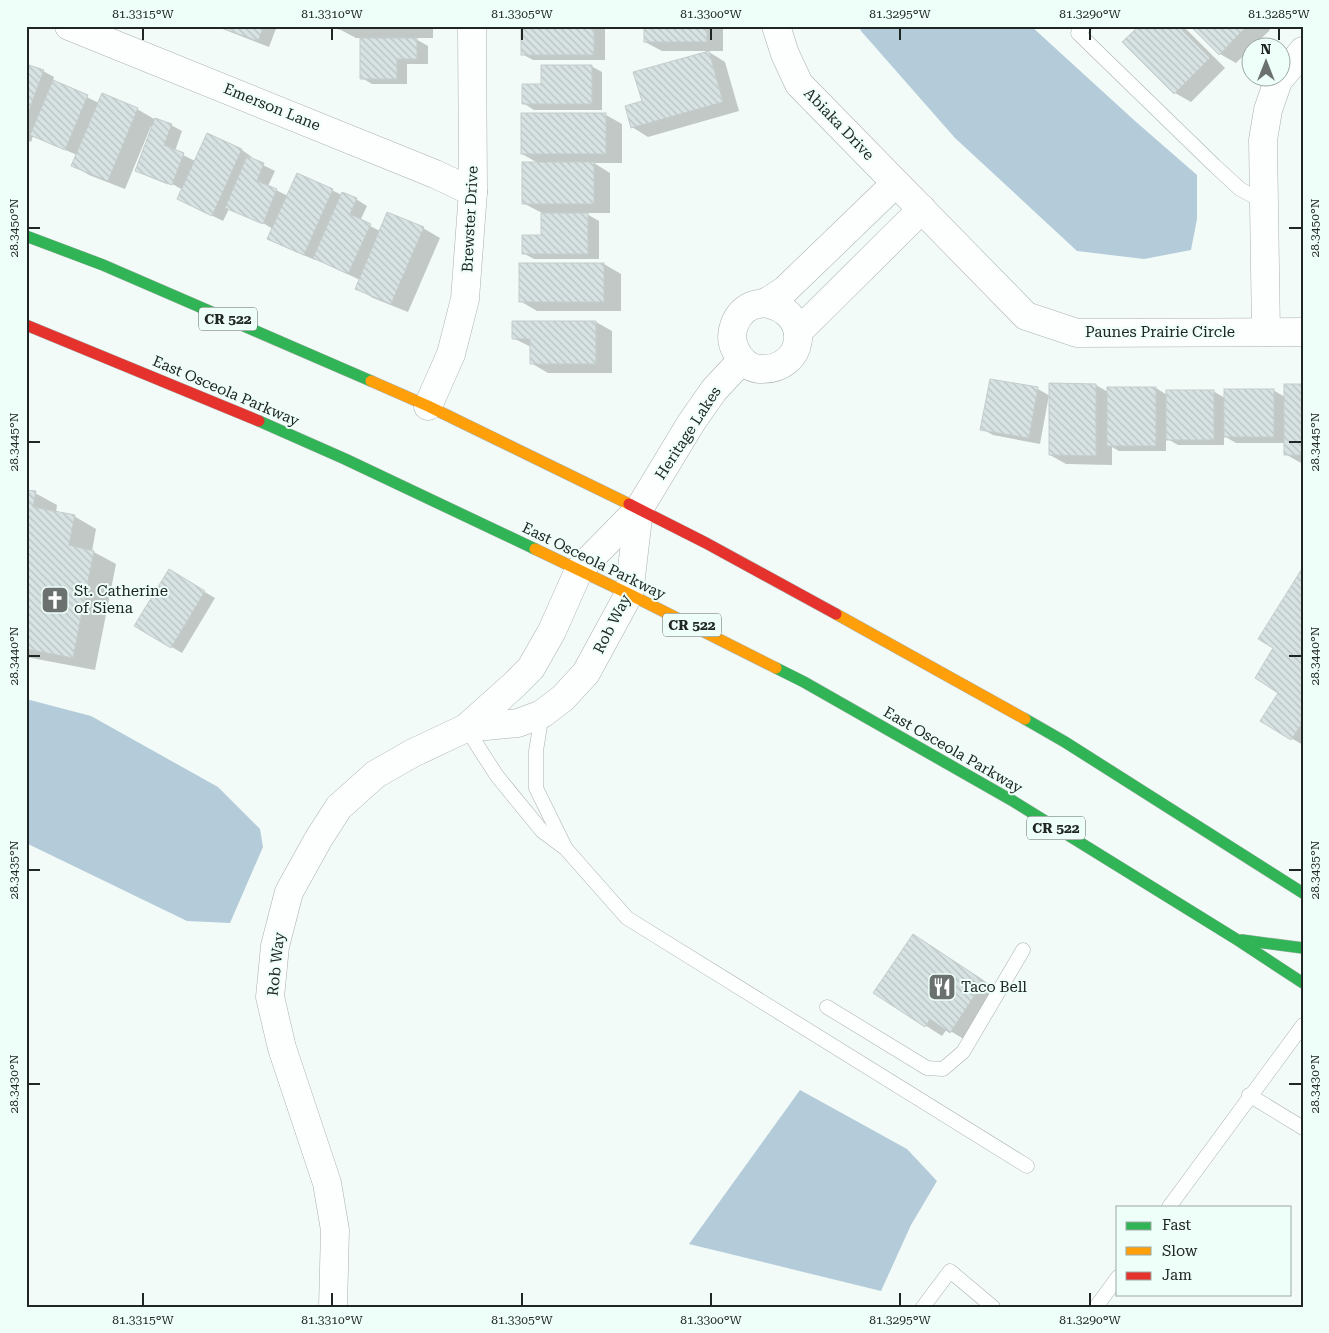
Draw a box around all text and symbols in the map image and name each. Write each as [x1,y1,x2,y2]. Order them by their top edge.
text: 81.3315°W [112,7,175,21]
text: 81.3310°W [301,7,364,21]
text: 81.3305°W [491,7,554,21]
text: 81.3300°W [680,7,743,21]
text: 81.3295°W [869,7,932,21]
text: 81.3290°W [1059,7,1122,21]
text: 81.3285°W [1248,7,1311,21]
north arrow [1242,38,1292,88]
text: N [1261,41,1272,57]
street label: Emerson Lane [221,79,323,135]
street label: Abiaka Drive [800,84,878,164]
street label: Brewster Drive [458,165,482,273]
text: 28.3450°N [7,198,21,257]
text: 28.3450°N [1308,198,1322,257]
road number: CR 522 [199,308,257,330]
street label: Paunes Prairie Circle [1085,323,1235,341]
street label: East Osceola Parkway [150,352,302,430]
street label: Heritage Lakes [651,383,725,483]
text: 28.3445°N [7,412,21,471]
text: 28.3445°N [1308,412,1322,471]
street label: East Osceola Parkway [519,518,669,604]
place label: St. Catherine of Siena [74,582,168,617]
church icon: St. Catherine of Siena [40,585,70,615]
street label: Rob Way [589,591,635,657]
road number: CR 522 [663,614,721,636]
text: 28.3440°N [7,626,21,685]
text: 28.3440°N [1308,626,1322,685]
street label: East Osceola Parkway [880,703,1026,797]
road number: CR 522 [1027,816,1085,840]
text: 28.3435°N [7,840,21,899]
text: 28.3435°N [1308,840,1322,899]
street label: Rob Way [264,931,288,997]
restaurant icon: Taco Bell [927,972,957,1002]
place label: Taco Bell [961,978,1027,996]
text: 28.3430°N [7,1054,21,1113]
text: 28.3430°N [1308,1054,1322,1113]
legend [1116,1206,1292,1296]
text: Fast [1162,1216,1192,1234]
text: Slow [1162,1242,1198,1260]
text: Jam [1162,1266,1192,1284]
text: 81.3315°W [112,1313,175,1327]
text: 81.3310°W [301,1313,364,1327]
text: 81.3305°W [491,1313,554,1327]
text: 81.3300°W [680,1313,743,1327]
text: 81.3295°W [869,1313,932,1327]
text: 81.3290°W [1059,1313,1122,1327]

